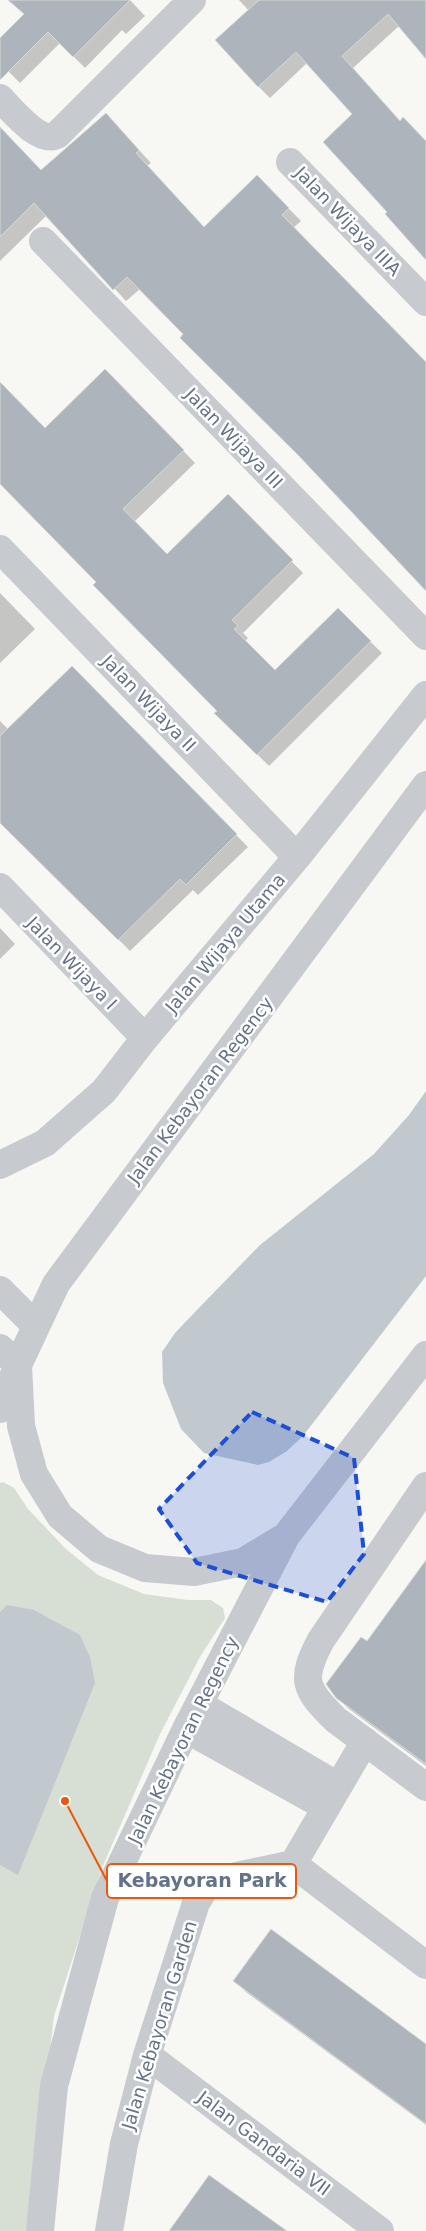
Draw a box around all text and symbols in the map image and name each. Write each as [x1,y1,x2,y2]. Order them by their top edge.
street label: Jalan Wijaya IIIA [290,161,406,280]
street label: Jalan Wijaya III [180,383,287,493]
street label: Jalan Wijaya II [97,650,200,756]
street label: Jalan Wijaya Utama [160,869,289,1018]
street label: Jalan Wijaya I [22,912,121,1014]
street label: Jalan Kebayoran Regency [122,992,277,1188]
street label: Jalan Kebayoran Regency [123,1632,243,1848]
callout: Kebayoran Park [107,1864,296,1898]
text: Kebayoran Park [117,1869,287,1891]
street label: Jalan Kebayoran Garden [117,1918,201,2133]
street label: Jalan Gandaria VII [193,2086,334,2200]

